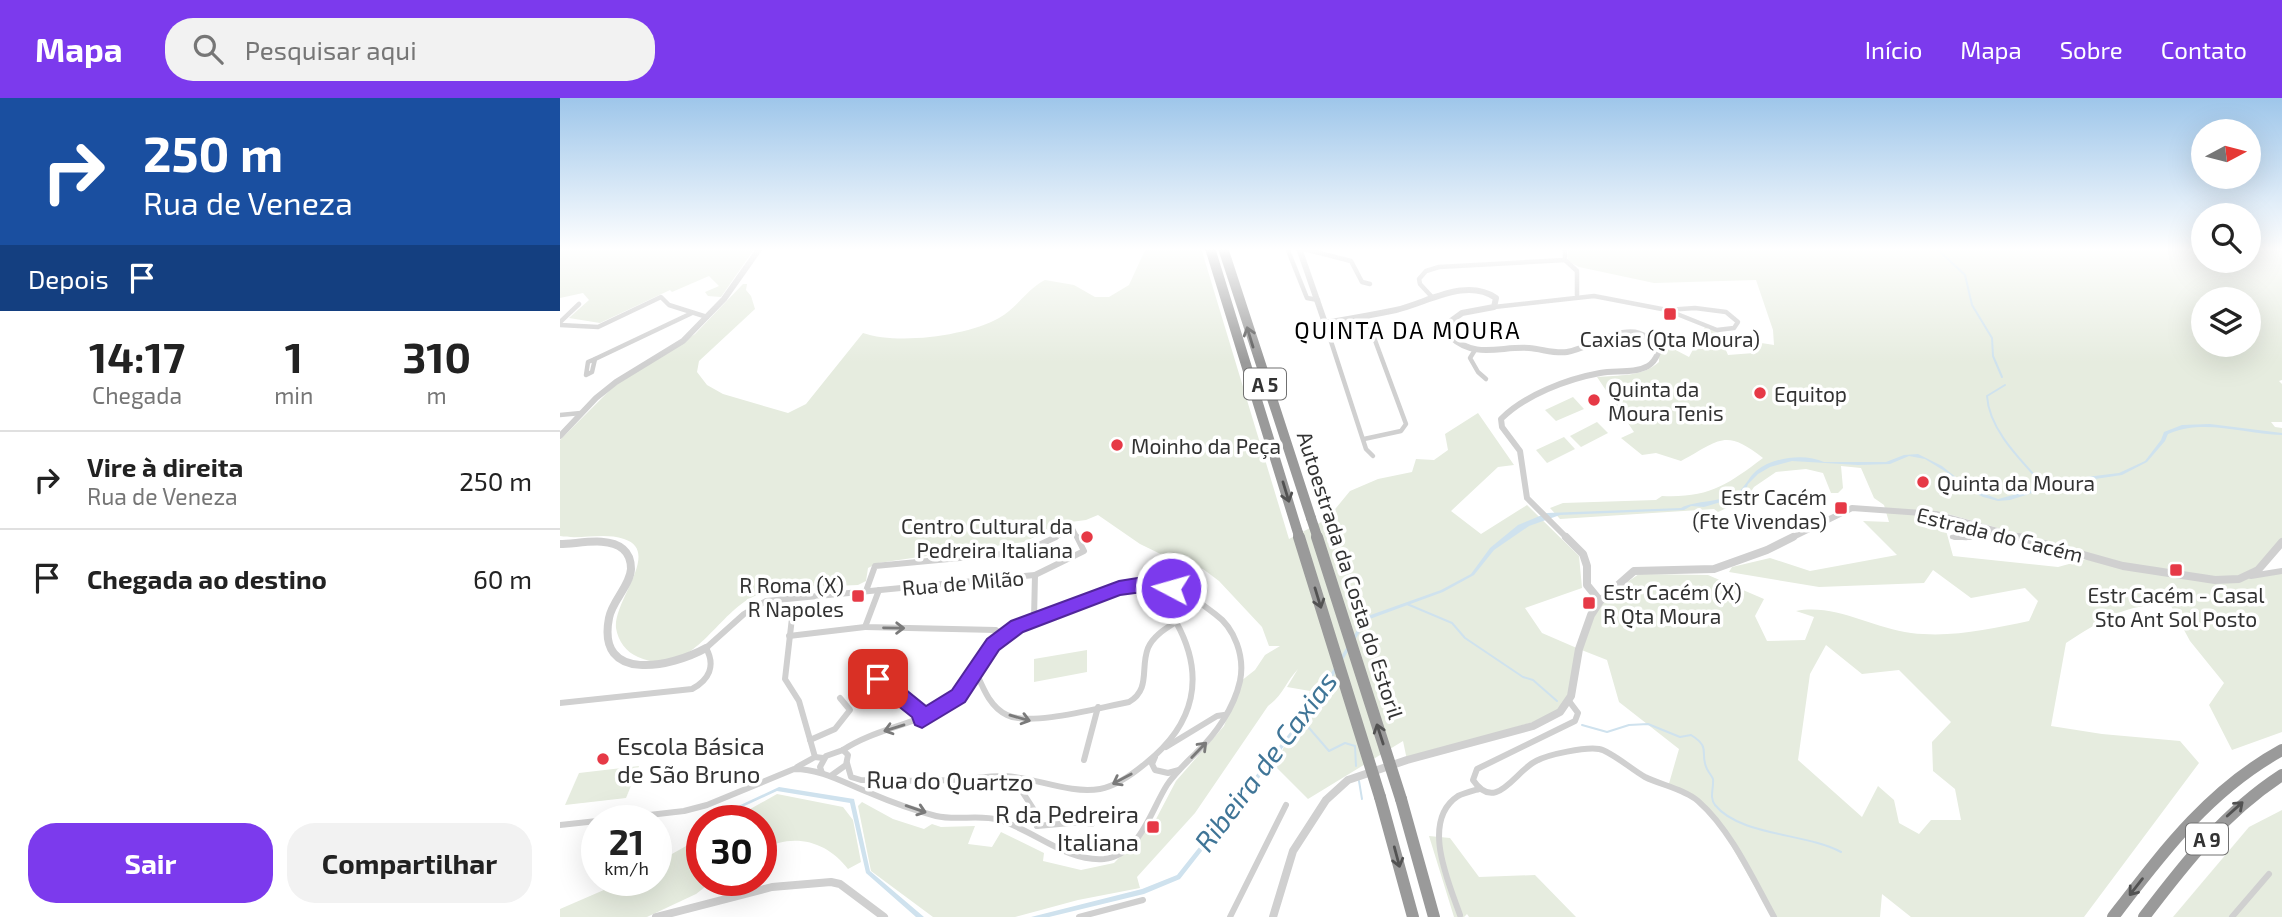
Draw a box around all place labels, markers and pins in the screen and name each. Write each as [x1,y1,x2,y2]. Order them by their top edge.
marker: Caxias (Qta Moura) [1662,306,1678,322]
place label: Caxias (Qta Moura) [1580,326,1760,352]
place label: Quinta da Moura Tenis [1608,376,1724,425]
place label: Equitop [1774,381,1847,406]
marker: Equitop [1752,385,1768,401]
marker: Quinta da Moura Tenis [1586,392,1602,408]
place label: Moinho da Peça [1131,433,1281,460]
marker: Moinho da Peça [1109,437,1125,453]
place label: Quinta da Moura [1937,470,2095,496]
marker: Quinta da Moura [1915,474,1931,490]
place label: Estr Cacém (Fte Vivendas) [1692,484,1827,533]
marker: Estr Cacém (Fte Vivendas) [1833,500,1849,516]
place label: Centro Cultural da Pedreira Italiana [901,513,1073,562]
marker: Centro Cultural da Pedreira Italiana [1079,529,1095,545]
marker: Estr Cacém - Casal Sto Ant Sol Posto [2168,562,2184,578]
place label: R Roma (X) R Napoles [739,572,844,621]
place label: Estr Cacém (X) R Qta Moura [1603,579,1742,629]
place label: Estr Cacém - Casal Sto Ant Sol Posto [2087,582,2265,631]
marker: R Roma (X) R Napoles [850,588,866,604]
marker: Estr Cacém (X) R Qta Moura [1581,595,1597,611]
pin [848,649,908,709]
place label: Escola Básica de São Bruno [617,731,765,788]
marker: Escola Básica de São Bruno [595,751,611,767]
place label: R da Pedreira Italiana [995,799,1139,856]
marker: R da Pedreira Italiana [1145,819,1161,835]

